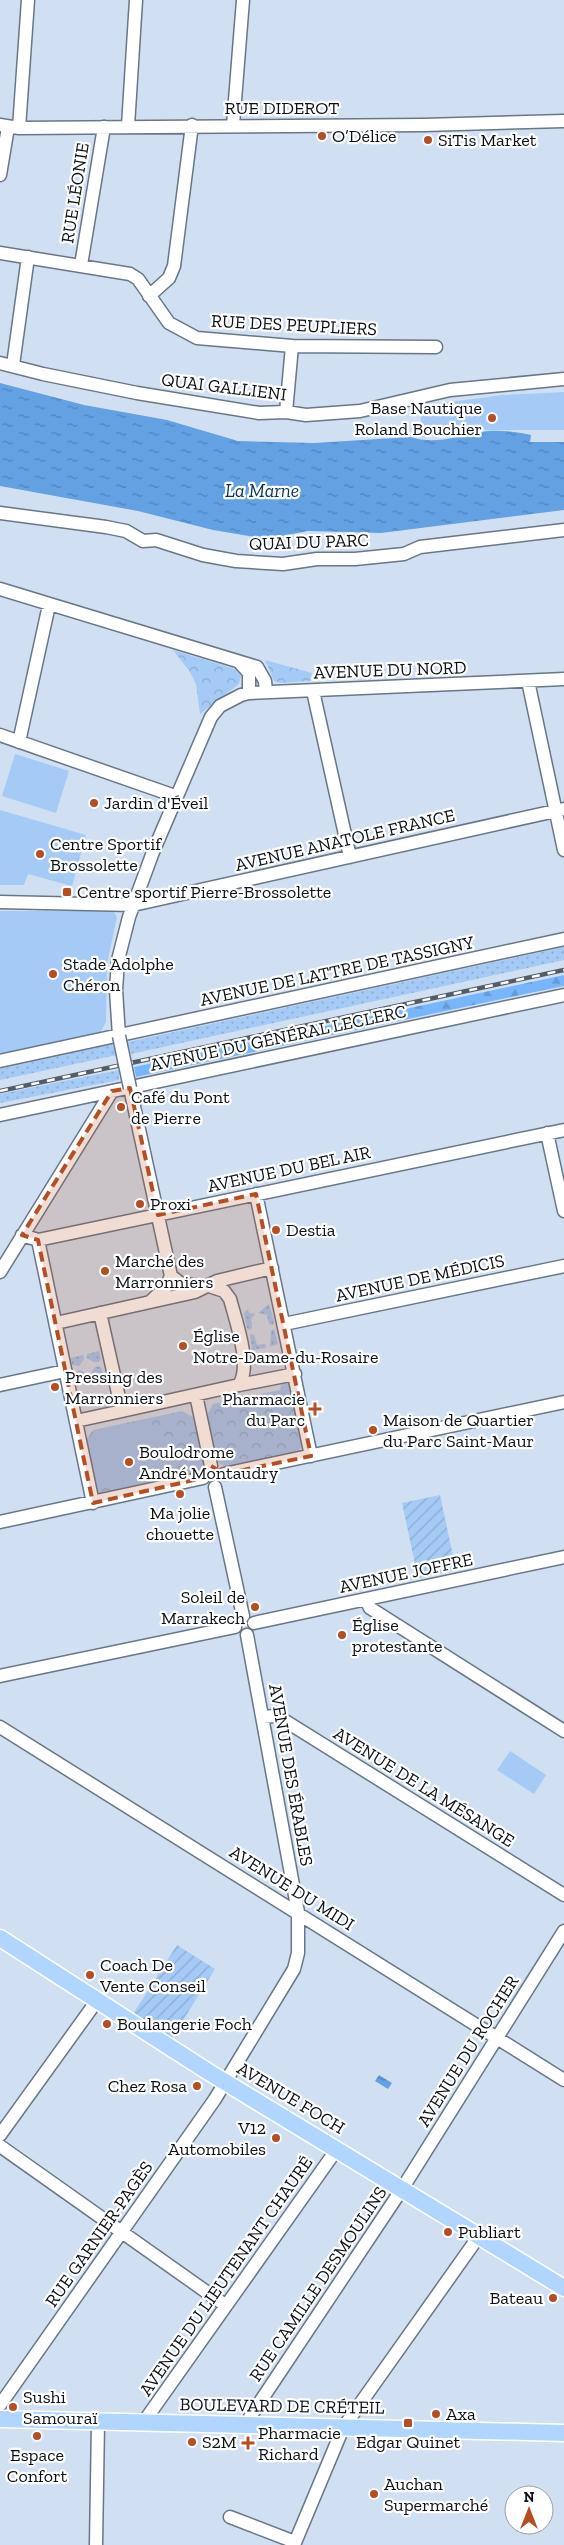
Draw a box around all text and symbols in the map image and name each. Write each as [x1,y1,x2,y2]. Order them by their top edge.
street label: RUE DIDEROT [225,97,339,119]
place label: O’Délice [332,125,397,147]
place label: SiTis Market [438,129,537,151]
marker: O’Délice [316,130,328,142]
marker: SiTis Market [422,134,434,146]
street label: RUE LÉONIE [56,141,94,245]
street label: RUE DES PEUPLIERS [211,310,377,340]
street label: QUAI GALLIENI [160,368,288,406]
place label: Base Nautique Roland Bouchier [354,397,482,440]
marker: Base Nautique Roland Bouchier [486,412,498,424]
water label: La Marne [225,479,299,502]
street label: QUAI DU PARC [249,529,369,555]
street label: AVENUE DU NORD [313,656,467,684]
place label: Jardin d'Éveil [104,792,208,814]
marker: Jardin d'Éveil [88,797,100,809]
street label: AVENUE ANATOLE FRANCE [233,804,457,876]
place label: Centre Sportif Brossolette [50,833,162,876]
marker: Centre Sportif Brossolette [34,848,46,860]
place label: Centre sportif Pierre-Brossolette [77,881,331,903]
marker: Centre sportif Pierre-Brossolette [61,886,73,898]
street label: AVENUE DE LATTRE DE TASSIGNY [198,931,476,1011]
place label: Stade Adolphe Chéron [63,953,174,996]
marker: Stade Adolphe Chéron [47,968,59,980]
street label: AVENUE DU GÉNÉRAL LECLERC [148,1000,408,1076]
place label: Café du Pont de Pierre [131,1086,230,1129]
marker: Café du Pont de Pierre [115,1101,127,1113]
street label: AVENUE DU BEL AIR [205,1141,373,1197]
place label: Proxi [150,1193,191,1215]
marker: Proxi [134,1198,146,1210]
place label: Destia [286,1219,336,1241]
marker: Destia [270,1224,282,1236]
street label: AVENUE DE MÉDICIS [333,1249,507,1307]
place label: Marché des Marronniers [115,1250,213,1293]
marker: Marché des Marronniers [99,1265,111,1277]
place label: Église Notre-Dame-du-Rosaire [193,1325,378,1368]
marker: Église Notre-Dame-du-Rosaire [177,1340,189,1352]
place label: Pressing des Marronniers [65,1366,163,1409]
marker: Pressing des Marronniers [49,1381,61,1393]
place label: Pharmacie du Parc [222,1388,305,1431]
marker: Pharmacie du Parc [309,1403,321,1415]
place label: Maison de Quartier du Parc Saint-Maur [383,1409,534,1452]
marker: Maison de Quartier du Parc Saint-Maur [367,1424,379,1436]
place label: Boulodrome André Montaudry [139,1441,279,1484]
marker: Boulodrome André Montaudry [123,1456,135,1468]
marker: Ma jolie chouette [174,1488,186,1500]
place label: Ma jolie chouette [146,1502,214,1545]
street label: AVENUE JOFFRE [337,1548,475,1598]
place label: Soleil de Marrakech [161,1586,245,1629]
marker: Soleil de Marrakech [249,1601,261,1613]
place label: Église protestante [352,1614,443,1657]
marker: Église protestante [336,1629,348,1641]
street label: AVENUE DES ÉRABLES [264,1682,318,1868]
street label: AVENUE DE LA MÉSANGE [329,1722,519,1852]
street label: AVENUE DU MIDI [226,1841,359,1935]
place label: Coach De Vente Conseil [99,1954,206,1997]
marker: Coach De Vente Conseil [84,1969,96,1981]
street label: AVENUE DU ROCHER [413,1971,523,2131]
place label: Boulangerie Foch [117,2013,252,2035]
marker: Boulangerie Foch [101,2018,113,2030]
street label: AVENUE FOCH [233,2057,349,2139]
place label: Chez Rosa [108,2075,187,2097]
marker: Chez Rosa [191,2080,203,2092]
place label: V12 Automobiles [168,2117,266,2160]
marker: V12 Automobiles [270,2132,282,2144]
street label: AVENUE DU LIEUTENANT CHAURÉ [135,2152,317,2400]
street label: RUE GARNIER-PAGÈS [40,2157,158,2311]
street label: RUE CAMILLE DESMOULINS [244,2182,392,2386]
place label: Publiart [458,2221,521,2243]
marker: Publiart [442,2226,454,2238]
place label: Bateau [490,2287,543,2309]
marker: Bateau [547,2292,559,2304]
place label: Sushi Samouraï [23,2386,97,2429]
street label: BOULEVARD DE CRÉTEIL [179,2393,385,2419]
marker: Sushi Samouraï [7,2401,19,2413]
place label: Axa [446,2403,476,2425]
marker: Axa [430,2408,442,2420]
marker: Edgar Quinet [402,2417,414,2429]
place label: Pharmacie Richard [258,2422,341,2465]
marker: Espace Confort [31,2430,43,2442]
place label: S2M [202,2431,237,2453]
place label: Edgar Quinet [356,2431,460,2453]
marker: S2M [186,2436,198,2448]
marker: Pharmacie Richard [242,2437,254,2449]
place label: Espace Confort [7,2444,67,2487]
place label: Auchan Supermarché [384,2473,488,2516]
north arrow [504,2485,554,2535]
marker: Auchan Supermarché [368,2488,380,2500]
text: N [524,2489,535,2506]

